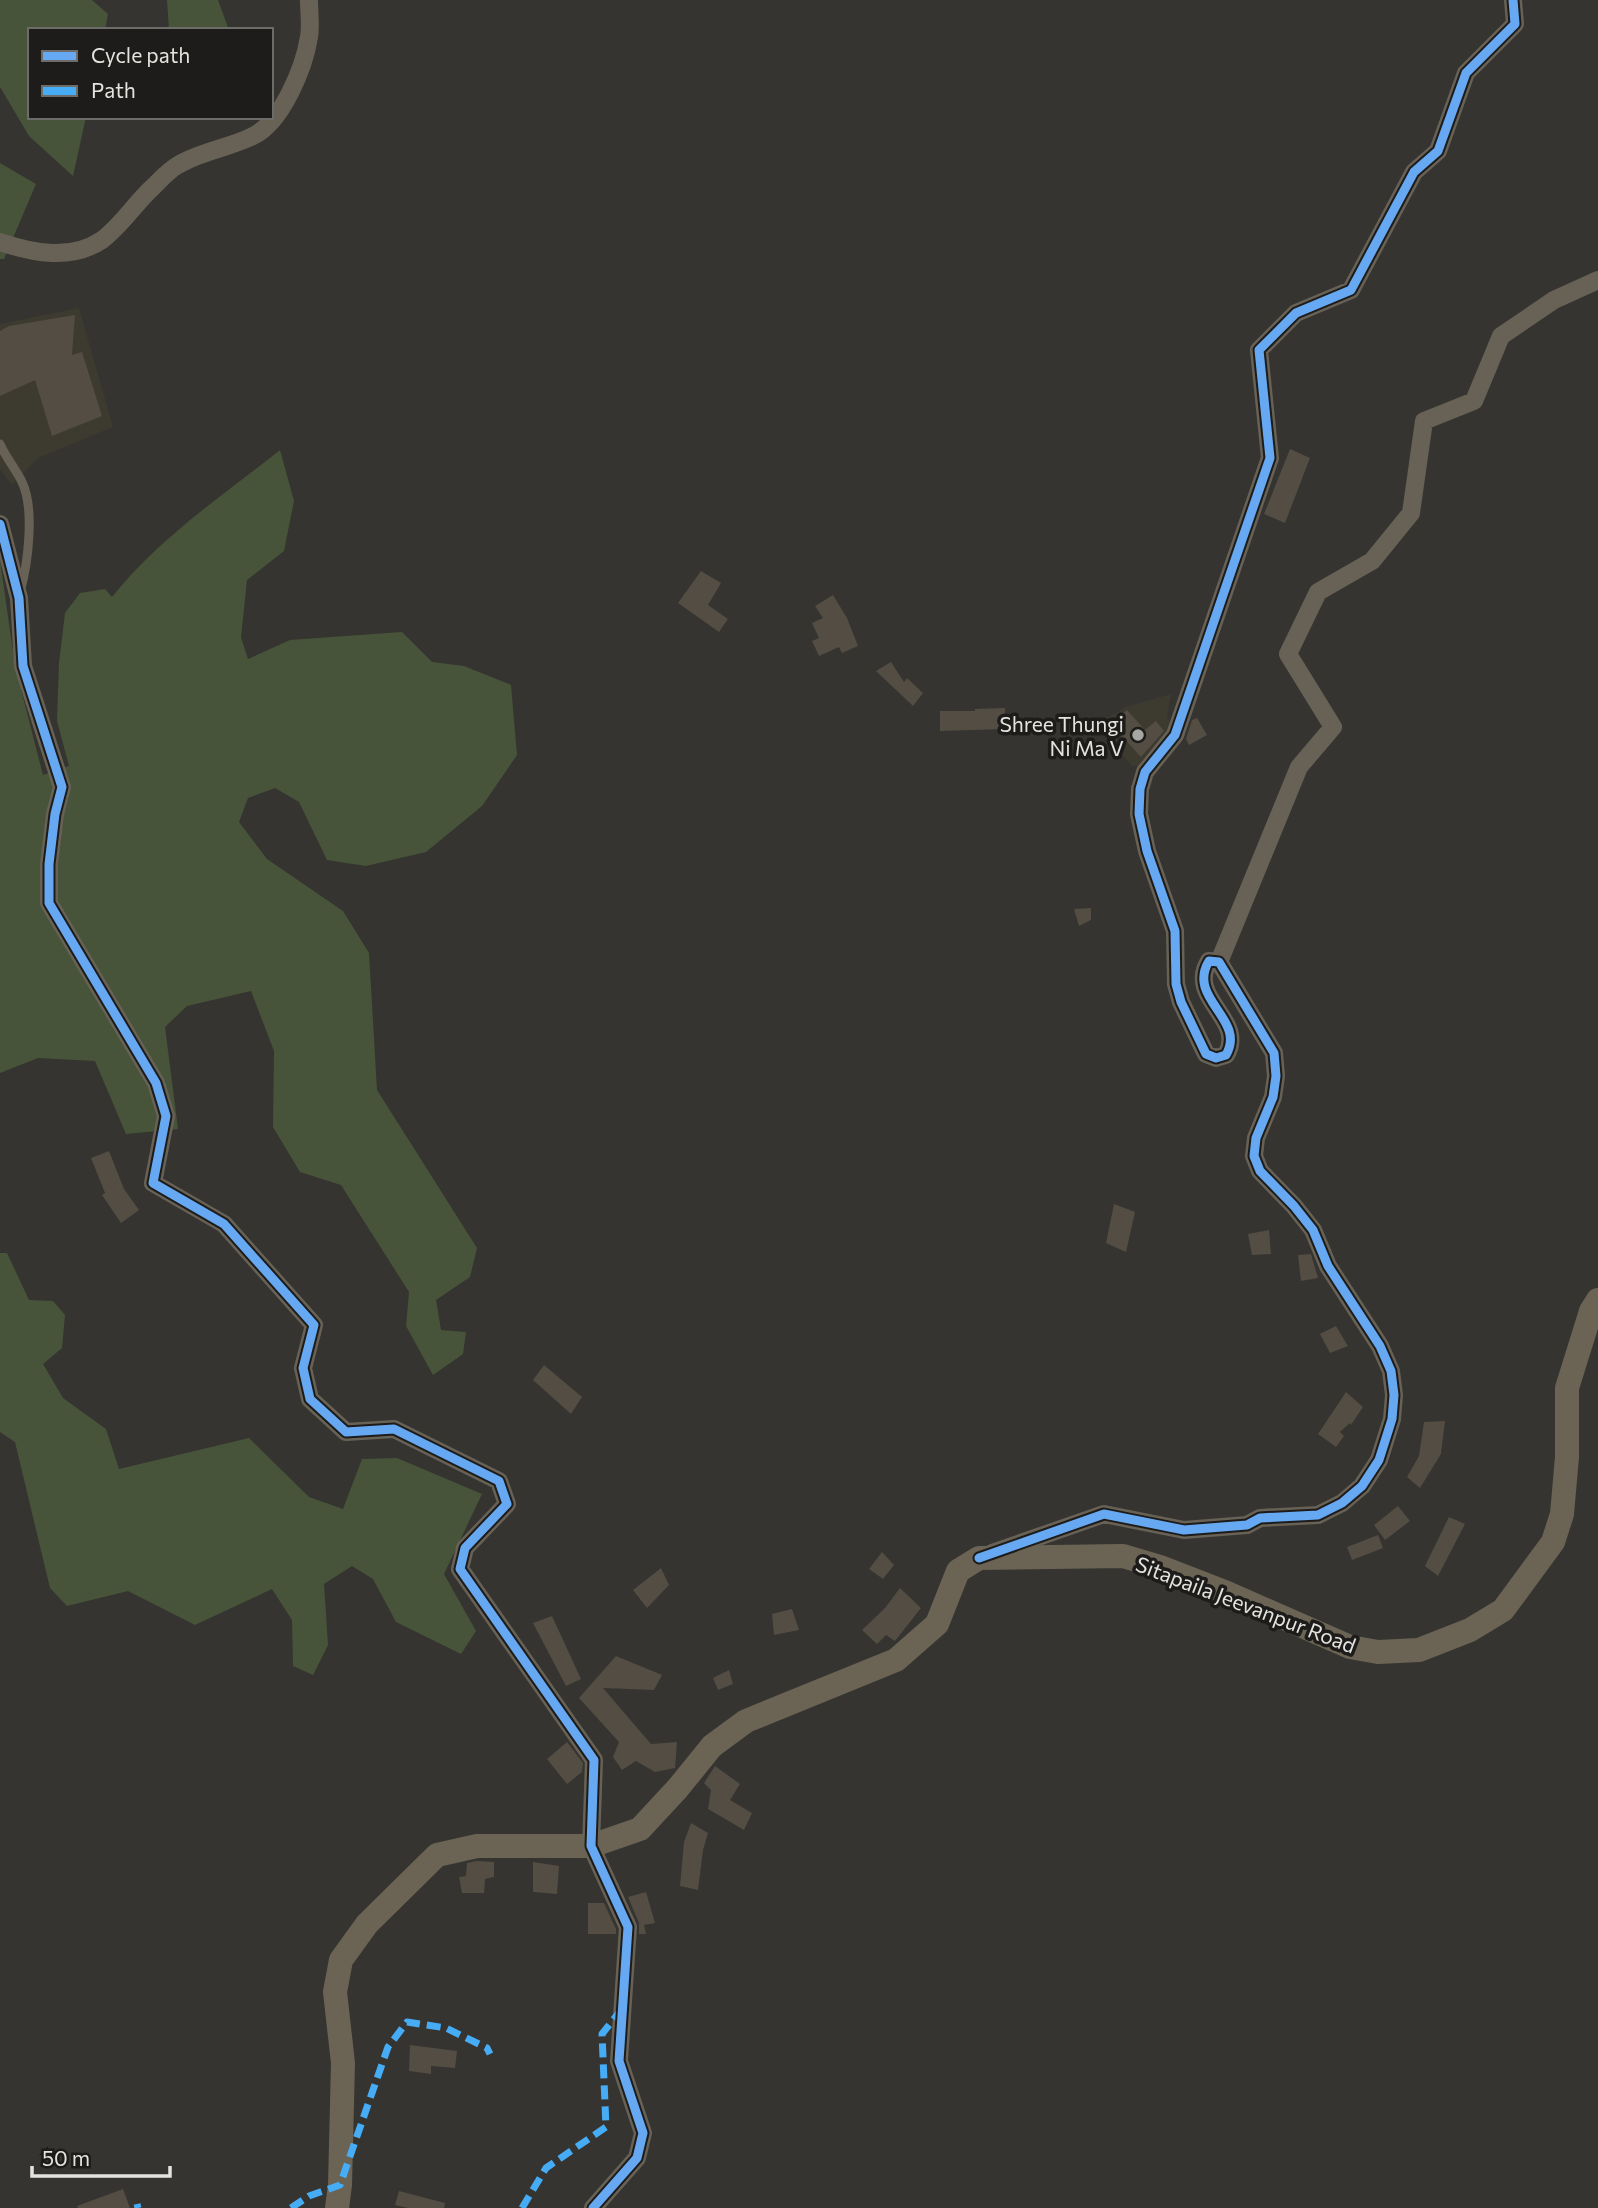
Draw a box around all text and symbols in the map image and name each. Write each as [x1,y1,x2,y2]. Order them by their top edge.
legend [28,28,273,119]
text: Cycle path [91,42,190,67]
text: Path [91,77,136,102]
place label: Shree Thungi Ni Ma V [999,711,1124,760]
marker: Shree Thungi Ni Ma V [1130,727,1146,743]
street label: Sitapaila Jeevanpur Road [1132,1550,1360,1658]
scale bar [32,2134,170,2178]
text: 50 m [42,2145,90,2170]

